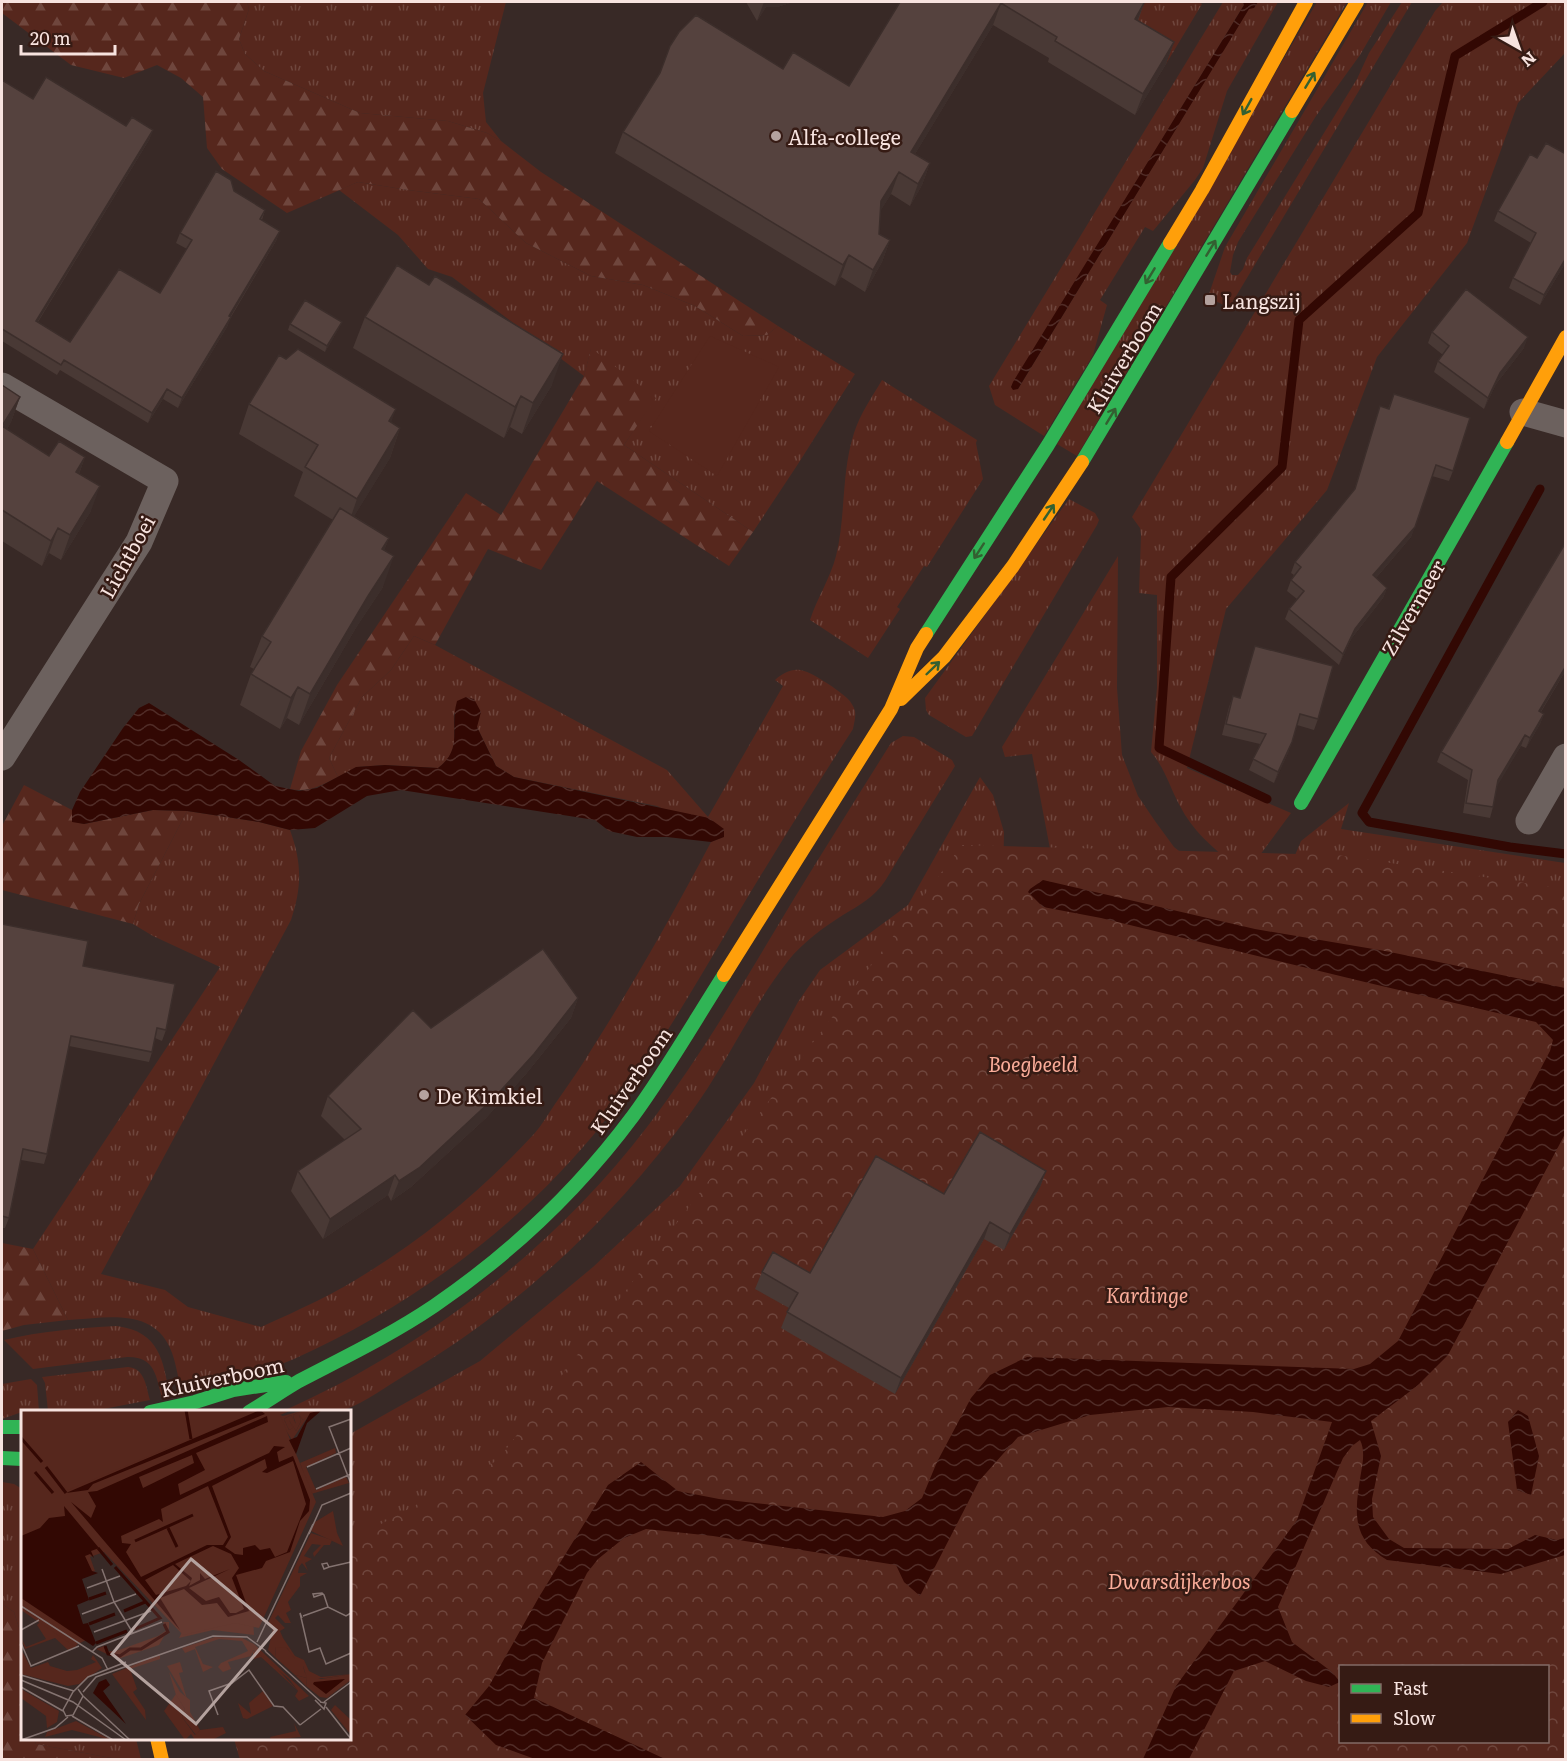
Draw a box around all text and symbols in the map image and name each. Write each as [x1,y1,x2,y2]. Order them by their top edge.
scale bar [21,18,116,56]
north arrow [1489,18,1549,78]
text: 20 m [30,24,71,51]
text: N [1516,47,1542,74]
one-way arrow [1304,72,1316,89]
one-way arrow [1241,98,1252,116]
place label: Alfa-college [788,121,901,151]
marker: Alfa-college [769,129,783,143]
one-way arrow [1205,240,1217,257]
one-way arrow [1143,267,1155,284]
place label: Langszij [1222,285,1301,315]
marker: Langszij [1203,293,1217,307]
street label: Kluiverboom [1078,295,1168,419]
one-way arrow [1105,408,1117,425]
one-way arrow [1043,504,1055,521]
street label: Lichtboei [91,509,161,603]
one-way arrow [973,542,986,559]
street label: Zilvermeer [1372,553,1452,660]
one-way arrow [925,661,940,675]
street label: Kluiverboom [582,1020,678,1140]
park label: Boegbeeld [988,1048,1079,1078]
place label: De Kimkiel [436,1080,543,1110]
marker: De Kimkiel [417,1088,431,1102]
park label: Kardinge [1106,1279,1188,1309]
street label: Kluiverboom [157,1348,287,1404]
inset map [21,1410,351,1740]
park label: Dwarsdijkerbos [1107,1565,1251,1595]
legend [1339,1665,1549,1743]
text: Fast [1393,1674,1429,1701]
text: Slow [1393,1704,1436,1731]

